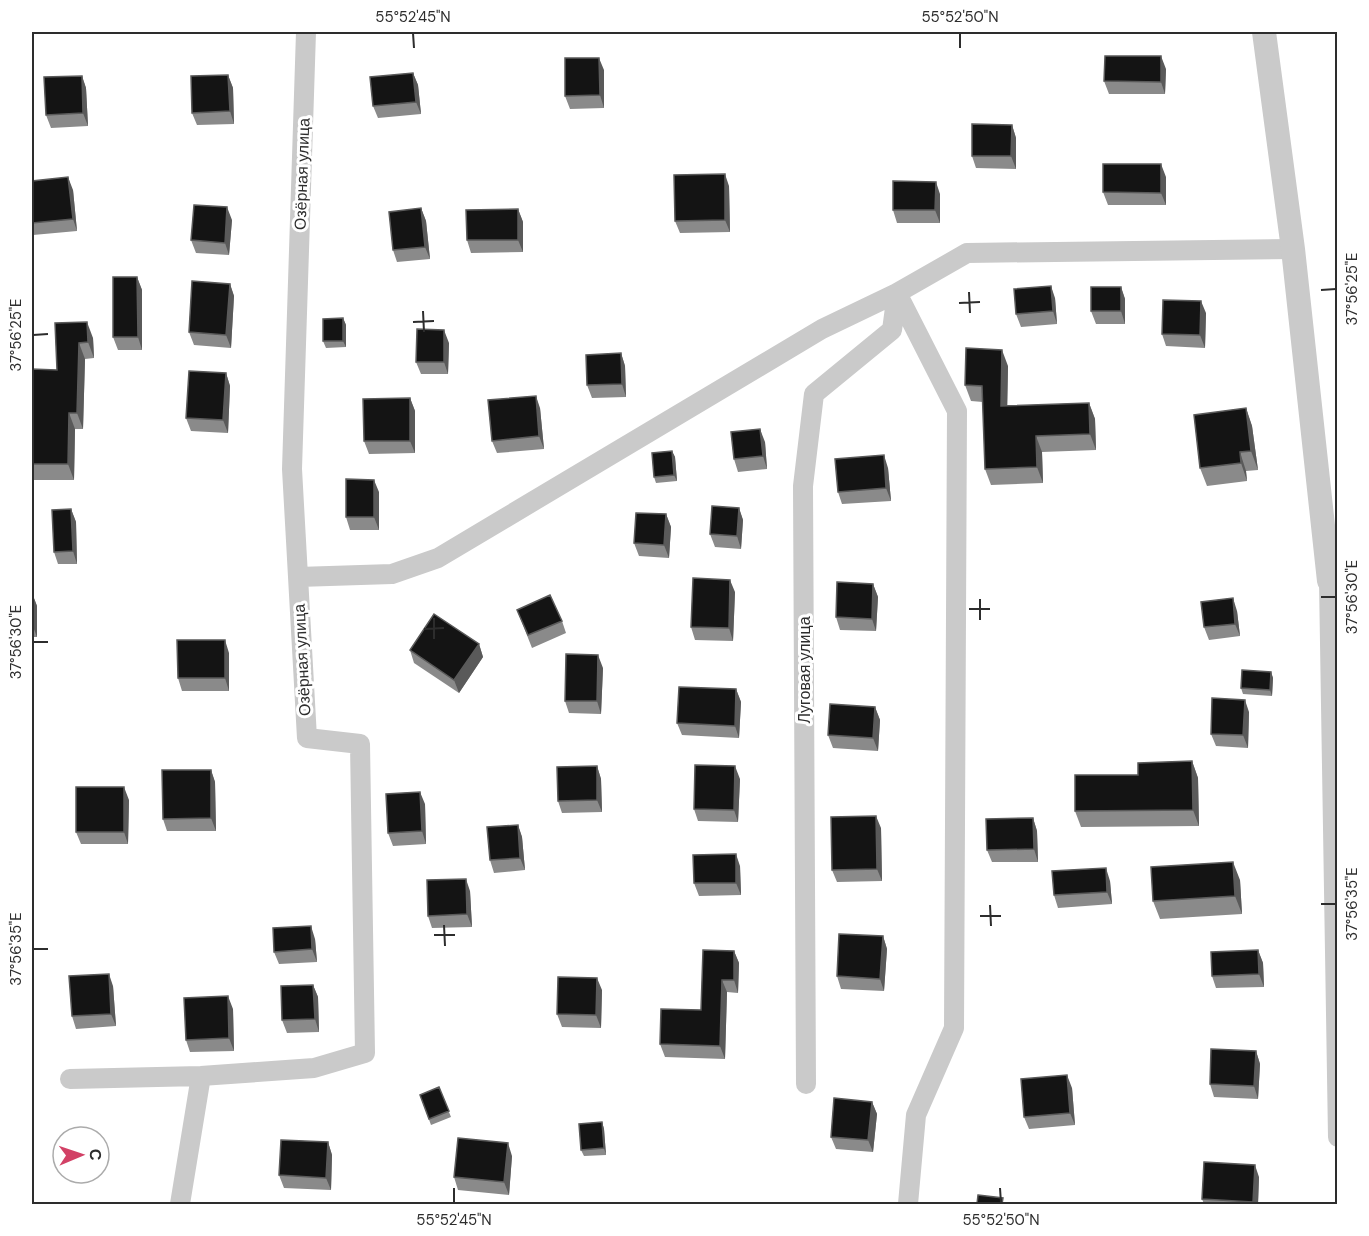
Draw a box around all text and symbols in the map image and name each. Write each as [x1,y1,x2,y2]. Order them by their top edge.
text: 55°52'45"N [375,7,451,27]
text: 55°52'50"N [921,7,999,27]
street label: Озёрная улица [290,117,314,230]
text: 37°56'25"E [1342,252,1362,326]
text: 37°56'25"E [6,298,26,372]
text: 37°56'30"E [1342,560,1362,634]
street label: Озёрная улица [289,603,315,717]
text: 37°56'30"E [6,605,26,679]
street label: Луговая улица [794,616,815,724]
text: 37°56'35"E [1342,867,1362,941]
text: 37°56'35"E [6,912,26,986]
north arrow [51,1125,111,1185]
text: С [85,1148,106,1161]
text: 55°52'45"N [416,1210,492,1230]
text: 55°52'50"N [962,1210,1040,1230]

